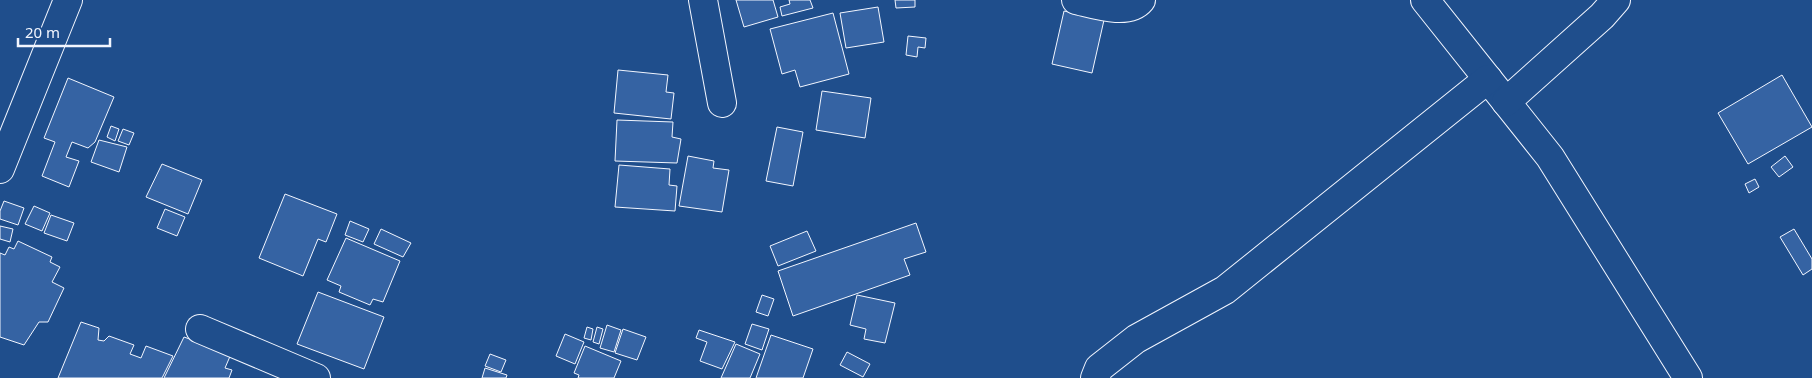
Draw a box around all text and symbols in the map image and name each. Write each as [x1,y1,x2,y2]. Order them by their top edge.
scale bar [18,15,110,47]
text: 20 m [25,22,60,42]

